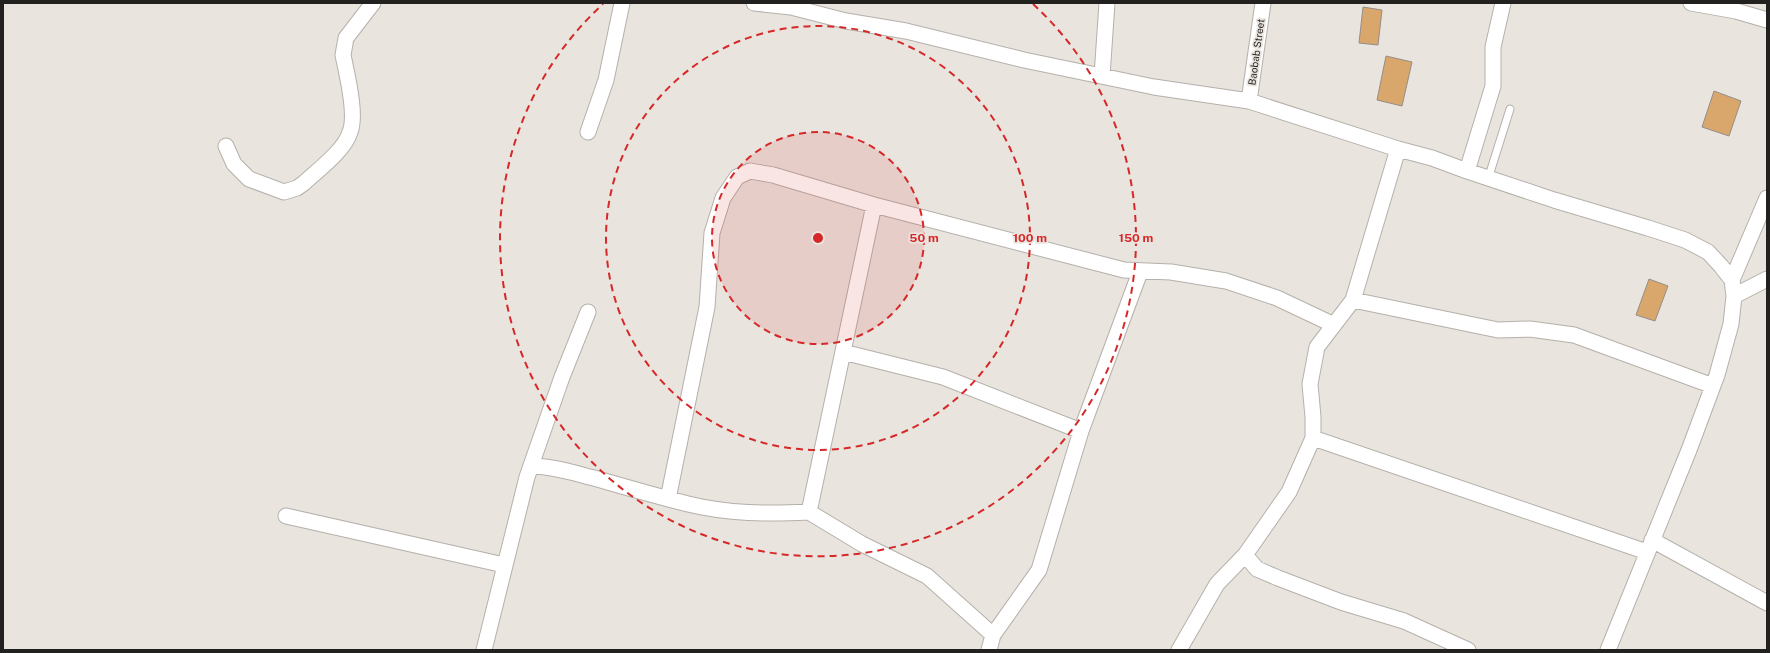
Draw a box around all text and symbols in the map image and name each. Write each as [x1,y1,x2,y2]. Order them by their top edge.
street label: Baobab Street [1245,18,1267,86]
centre of rings [811,231,825,245]
text: 50 m [909,231,939,245]
text: 100 m [1013,231,1047,245]
text: 150 m [1119,231,1153,245]

